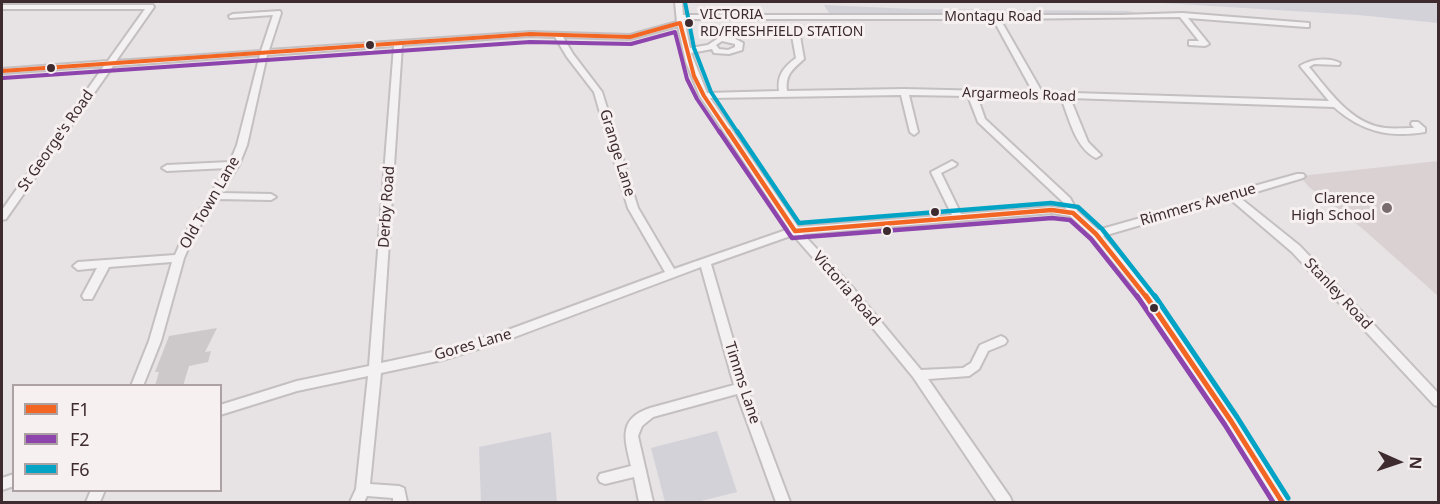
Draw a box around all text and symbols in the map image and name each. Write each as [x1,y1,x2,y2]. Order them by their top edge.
place label: VICTORIA RD/FRESHFIELD STATION [700,7,864,40]
street label: Montagu Road [944,9,1042,25]
marker: VICTORIA RD/FRESHFIELD STATION [683,17,695,29]
unlabelled marker [364,39,376,51]
unlabelled marker [45,62,57,74]
street label: Argarmeols Road [962,85,1076,105]
street label: St George's Road [14,87,98,195]
street label: Grange Lane [595,107,639,199]
street label: Old Town Lane [176,154,244,252]
street label: Derby Road [375,165,399,249]
street label: Rimmers Avenue [1138,180,1258,230]
place label: Clarence High School [1291,190,1375,225]
marker: Clarence High School [1380,201,1394,215]
unlabelled marker [929,206,941,218]
unlabelled marker [881,225,893,237]
street label: Victoria Road [809,248,883,330]
street label: Stanley Road [1300,255,1376,333]
unlabelled marker [1148,302,1160,314]
street label: Gores Lane [432,325,514,365]
street label: Timms Lane [720,340,764,426]
legend [12,384,222,492]
text: F1 [70,397,90,421]
text: F2 [70,427,90,451]
north arrow [1368,432,1428,492]
text: N [1405,456,1427,470]
text: F6 [70,457,90,481]

